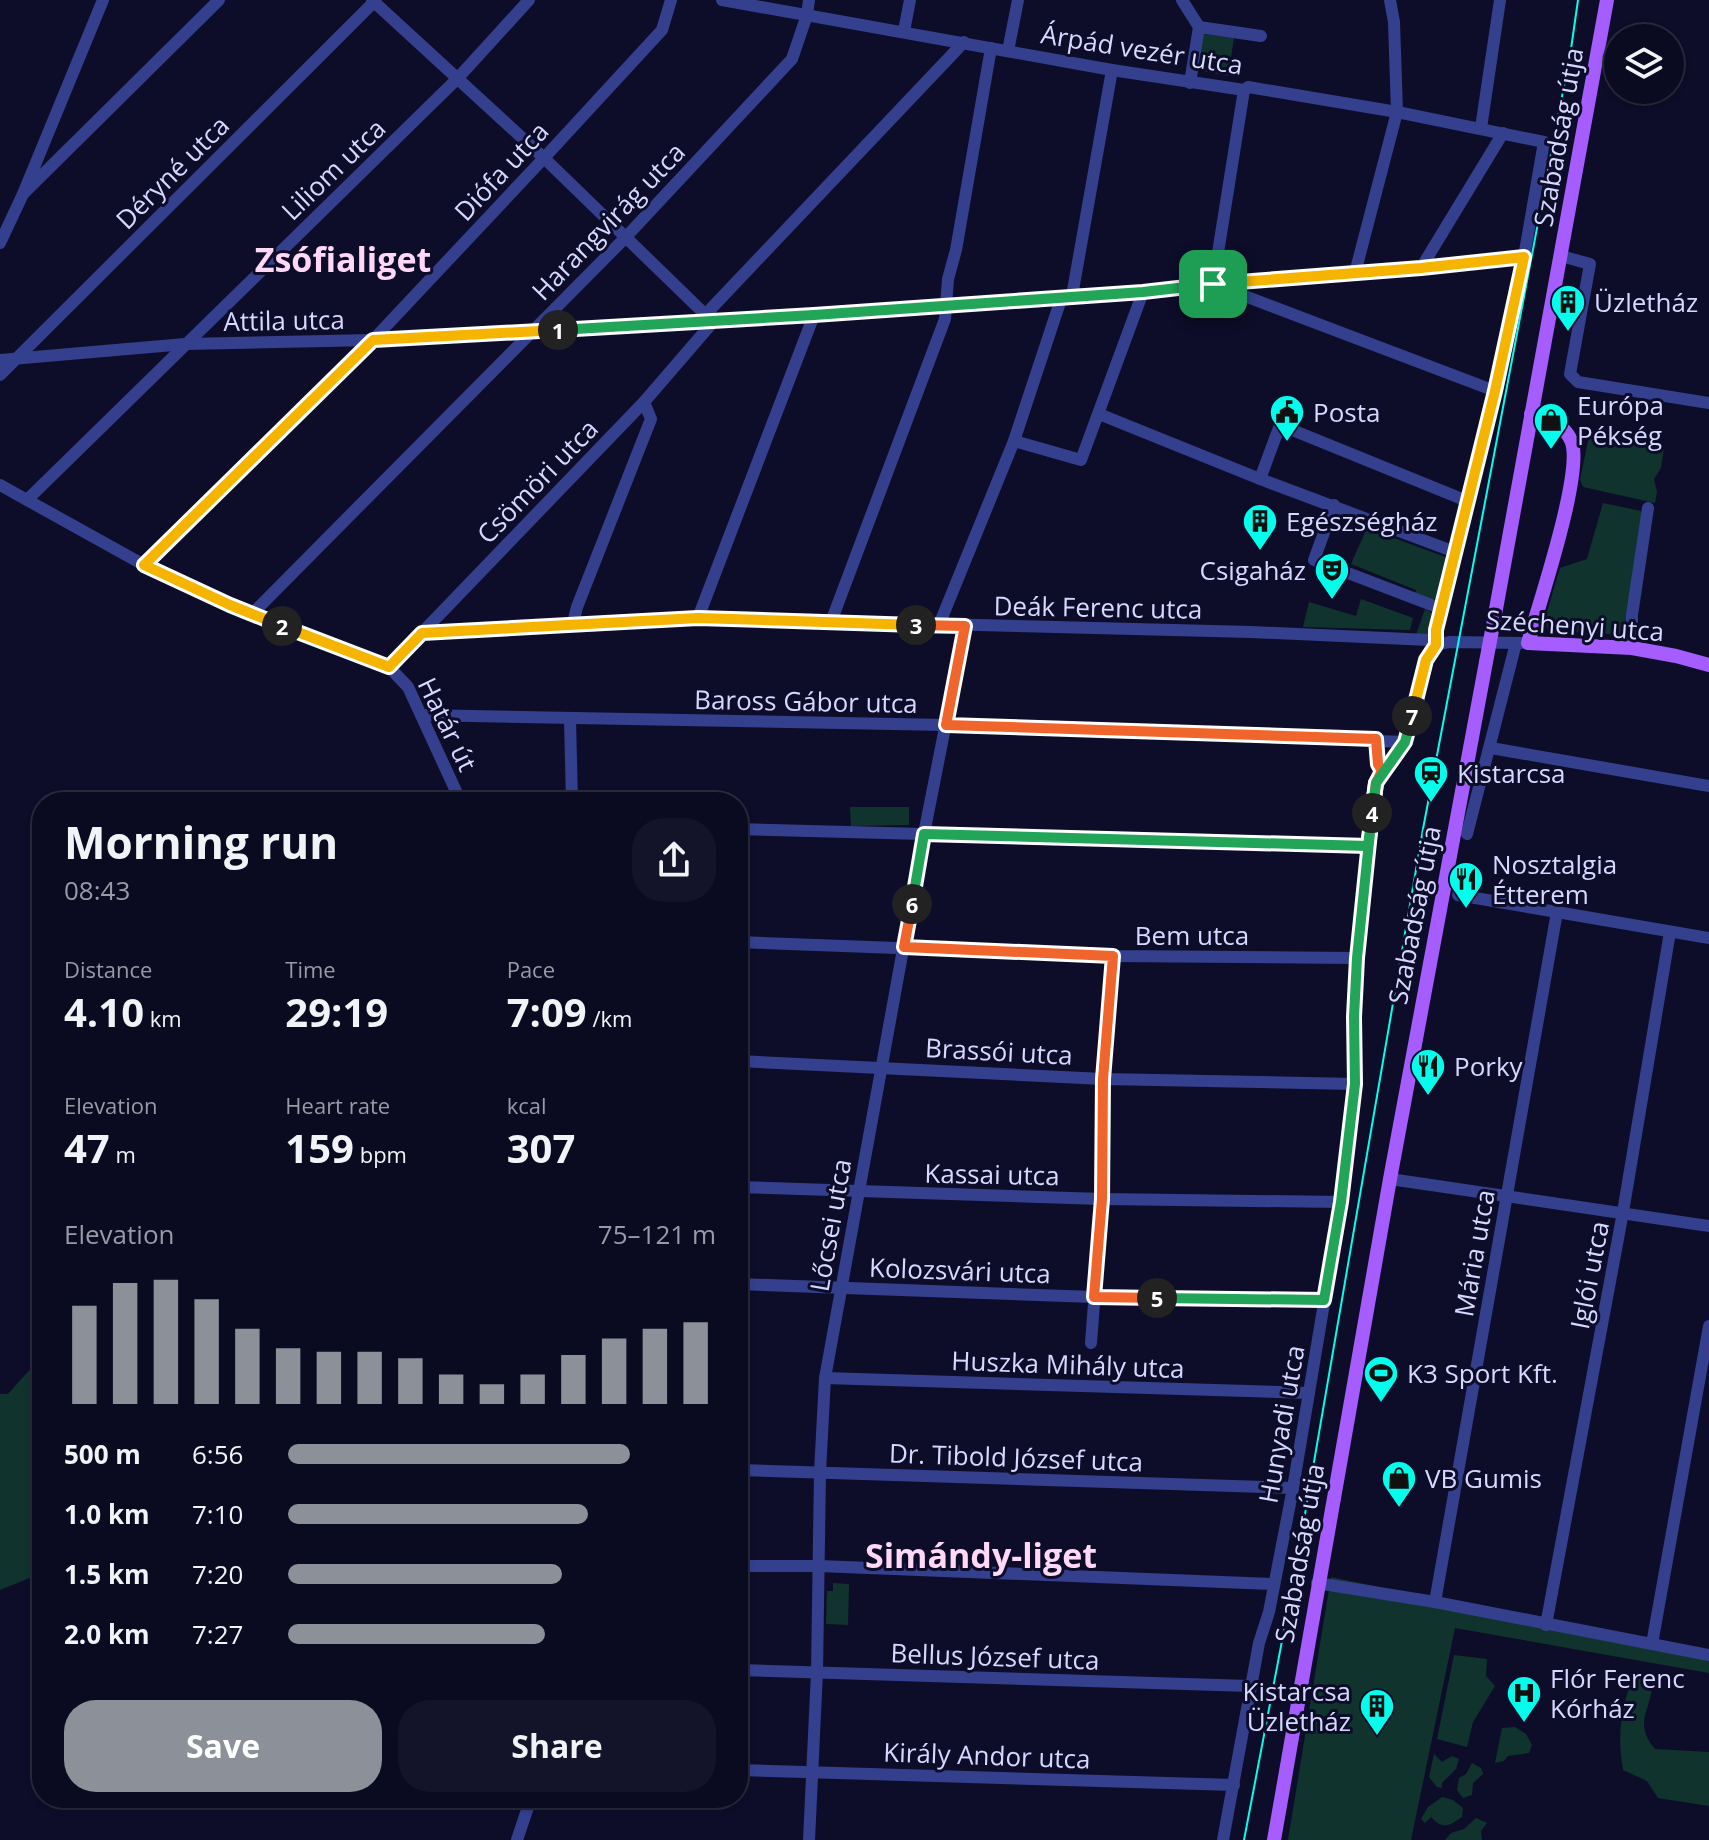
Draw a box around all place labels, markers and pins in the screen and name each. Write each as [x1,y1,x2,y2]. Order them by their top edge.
pin [1179,250,1247,318]
building icon: Üzletház [1549,283,1587,333]
place label: Üzletház [1594,284,1698,320]
pin: 1 [538,310,578,350]
place label: Európa Pékség [1577,387,1664,453]
public building icon: Posta [1268,393,1306,443]
place label: Posta [1313,394,1380,430]
shop icon: Európa Pékség [1532,401,1570,451]
building icon: Egészségház [1241,502,1279,552]
place label: Egészségház [1286,503,1437,539]
theatre icon: Csigaház [1313,551,1351,601]
place label: Csigaház [1200,552,1306,588]
pin: 3 [896,605,936,645]
pin: 2 [262,606,302,646]
pin: 7 [1392,696,1432,736]
station icon: Kistarcsa [1412,754,1450,804]
place label: Kistarcsa [1457,755,1566,791]
pin: 4 [1352,793,1392,833]
place label: Nosztalgia Étterem [1492,846,1617,912]
restaurant icon: Nosztalgia Étterem [1447,860,1485,910]
pin: 6 [892,884,932,924]
restaurant icon: Porky [1409,1047,1447,1097]
place label: Porky [1454,1048,1524,1084]
pin: 5 [1137,1278,1177,1318]
sports icon: K3 Sport Kft. [1362,1354,1400,1404]
place label: K3 Sport Kft. [1407,1355,1558,1391]
shop icon: VB Gumis [1380,1459,1418,1509]
place label: VB Gumis [1425,1460,1542,1496]
place label: Flór Ferenc Kórház [1550,1660,1685,1726]
place label: Kistarcsa Üzletház [1242,1673,1351,1739]
hospital icon: Flór Ferenc Kórház [1505,1674,1543,1724]
building icon: Kistarcsa Üzletház [1358,1687,1396,1737]

